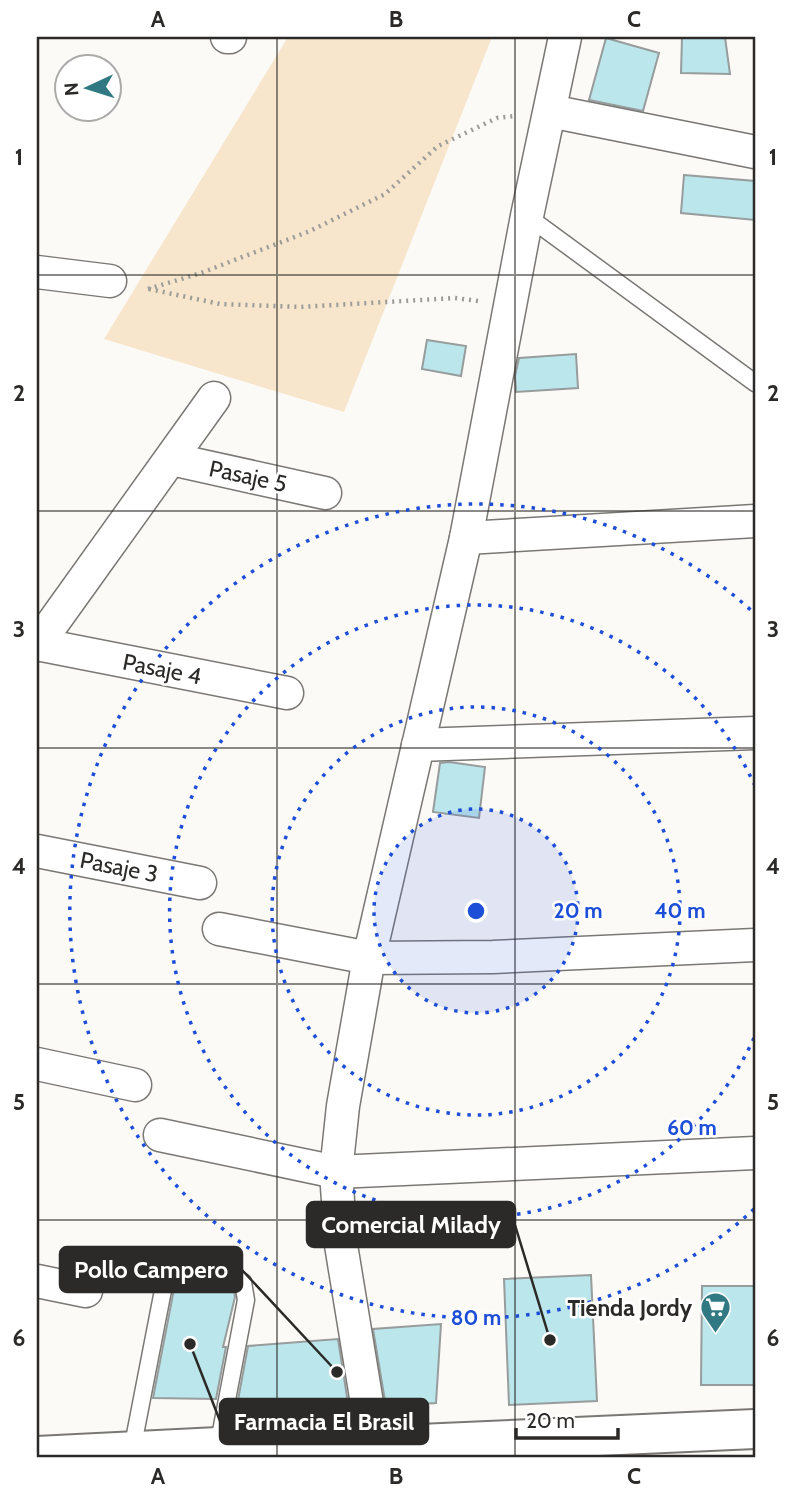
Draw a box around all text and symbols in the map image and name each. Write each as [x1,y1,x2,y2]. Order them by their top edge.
text: A [151,5,166,33]
text: B [389,5,403,33]
text: C [627,5,641,33]
north arrow [52,52,122,122]
text: N [60,82,83,97]
text: 1 [15,143,23,171]
text: 1 [769,143,777,171]
text: 2 [13,379,25,407]
text: 2 [767,379,779,407]
street label: Pasaje 5 [207,454,289,498]
text: 3 [13,615,25,643]
text: 3 [767,615,779,643]
street label: Pasaje 4 [120,648,204,690]
street label: Pasaje 3 [78,846,160,888]
text: 4 [12,852,26,880]
text: 4 [766,852,780,880]
text: 20 m [554,898,602,923]
text: 40 m [655,898,705,923]
centre of rings [464,899,488,923]
text: 5 [13,1088,25,1116]
text: 5 [767,1088,779,1116]
text: 60 m [667,1115,717,1140]
callout: Comercial Milady [307,1202,515,1247]
text: Comercial Milady [321,1210,501,1239]
callout: Pollo Campero [60,1247,242,1292]
text: Pollo Campero [74,1255,228,1284]
supermarket icon: Tienda Jordy [698,1291,732,1335]
place label: Tienda Jordy [567,1294,693,1322]
text: 80 m [451,1305,501,1330]
text: 6 [13,1324,25,1352]
text: 6 [767,1324,779,1352]
scale bar [516,1397,617,1441]
callout: Farmacia El Brasil [220,1399,428,1444]
text: Farmacia El Brasil [234,1407,414,1436]
text: 20 m [526,1408,575,1433]
text: A [151,1462,166,1490]
text: B [389,1462,403,1490]
text: C [627,1462,641,1490]

